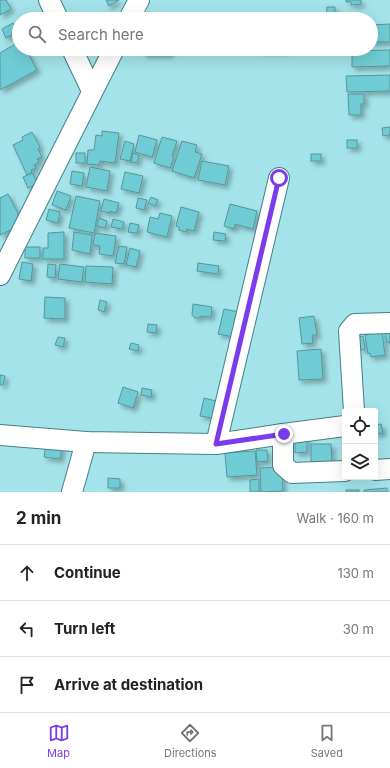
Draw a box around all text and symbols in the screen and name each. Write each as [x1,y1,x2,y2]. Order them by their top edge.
search box [12,12,378,56]
icon: search [26,23,48,45]
text: Search here [58,25,144,44]
route start [270,169,288,187]
map controls [342,408,378,480]
button: locate [342,408,378,444]
route end [275,425,293,443]
button: layers [342,444,378,480]
text: 2 min [16,508,61,528]
text: Walk · 160 m [297,510,374,526]
icon: ahead [16,562,38,584]
text: Continue [54,563,121,582]
text: 130 m [337,565,374,581]
icon: left [16,618,38,640]
text: Turn left [54,619,115,638]
text: 30 m [343,621,374,637]
icon: arrive [16,674,38,696]
text: Arrive at destination [54,675,203,694]
tab: Map [47,722,70,760]
tab: Directions [164,722,217,760]
tab: Saved [311,722,343,760]

